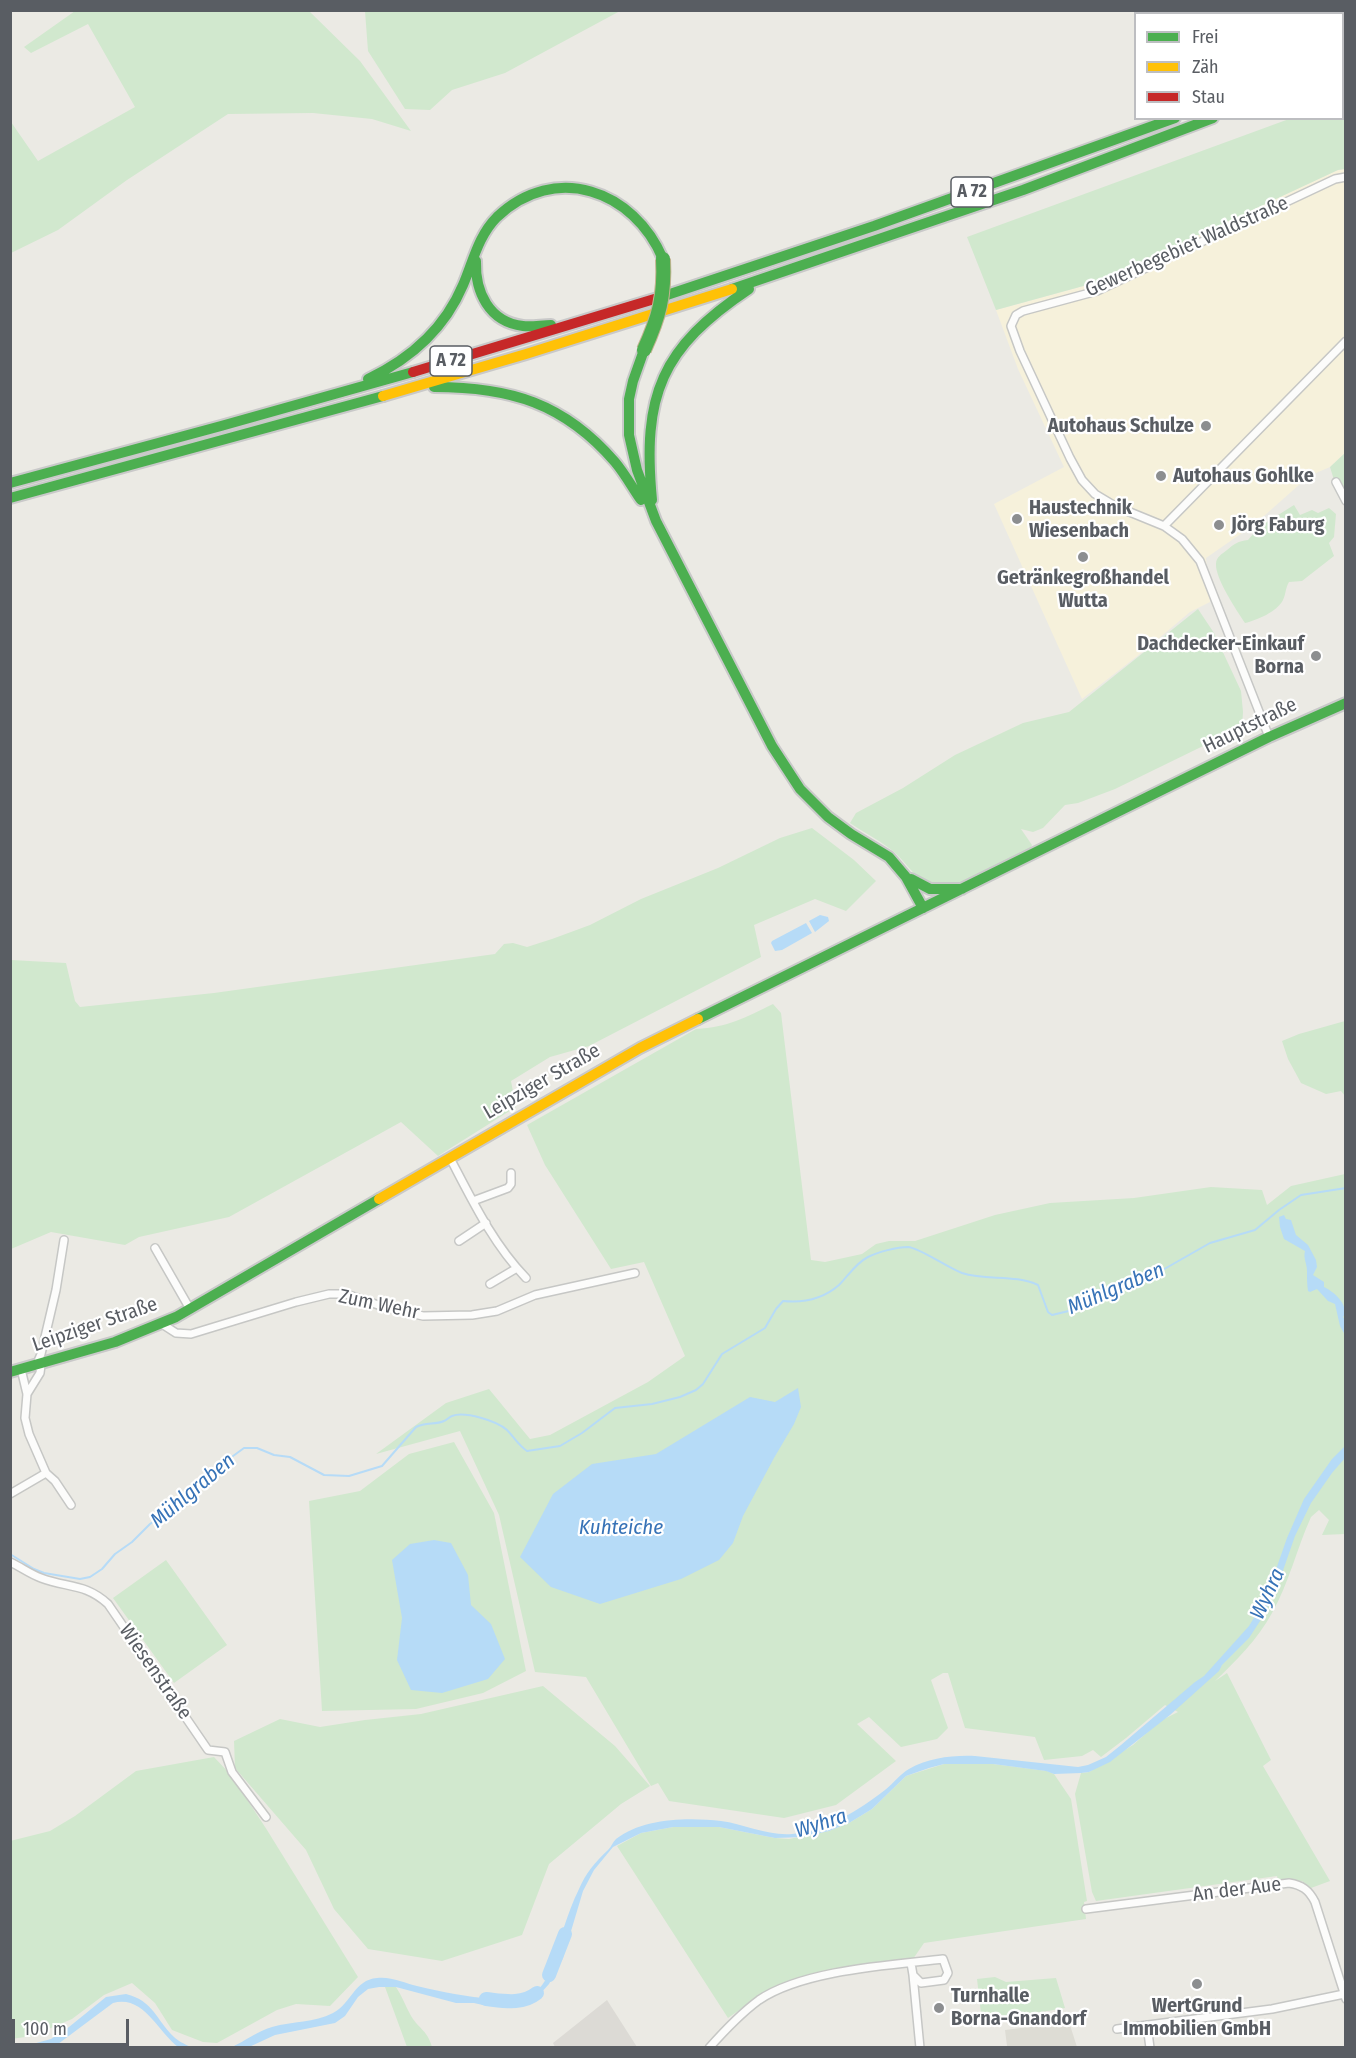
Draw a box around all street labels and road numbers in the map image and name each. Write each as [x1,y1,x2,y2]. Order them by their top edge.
road number: A 72 [951,177,993,207]
street label: Gewerbegebiet Waldstraße [1082,191,1292,303]
road number: A 72 [430,346,472,376]
street label: Hauptstraße [1199,693,1301,759]
street label: Leipziger Straße [479,1039,605,1125]
street label: Zum Wehr [337,1285,421,1325]
street label: Leipziger Straße [29,1292,161,1358]
street label: Wiesenstraße [113,1620,197,1724]
street label: An der Aue [1191,1873,1283,1907]

